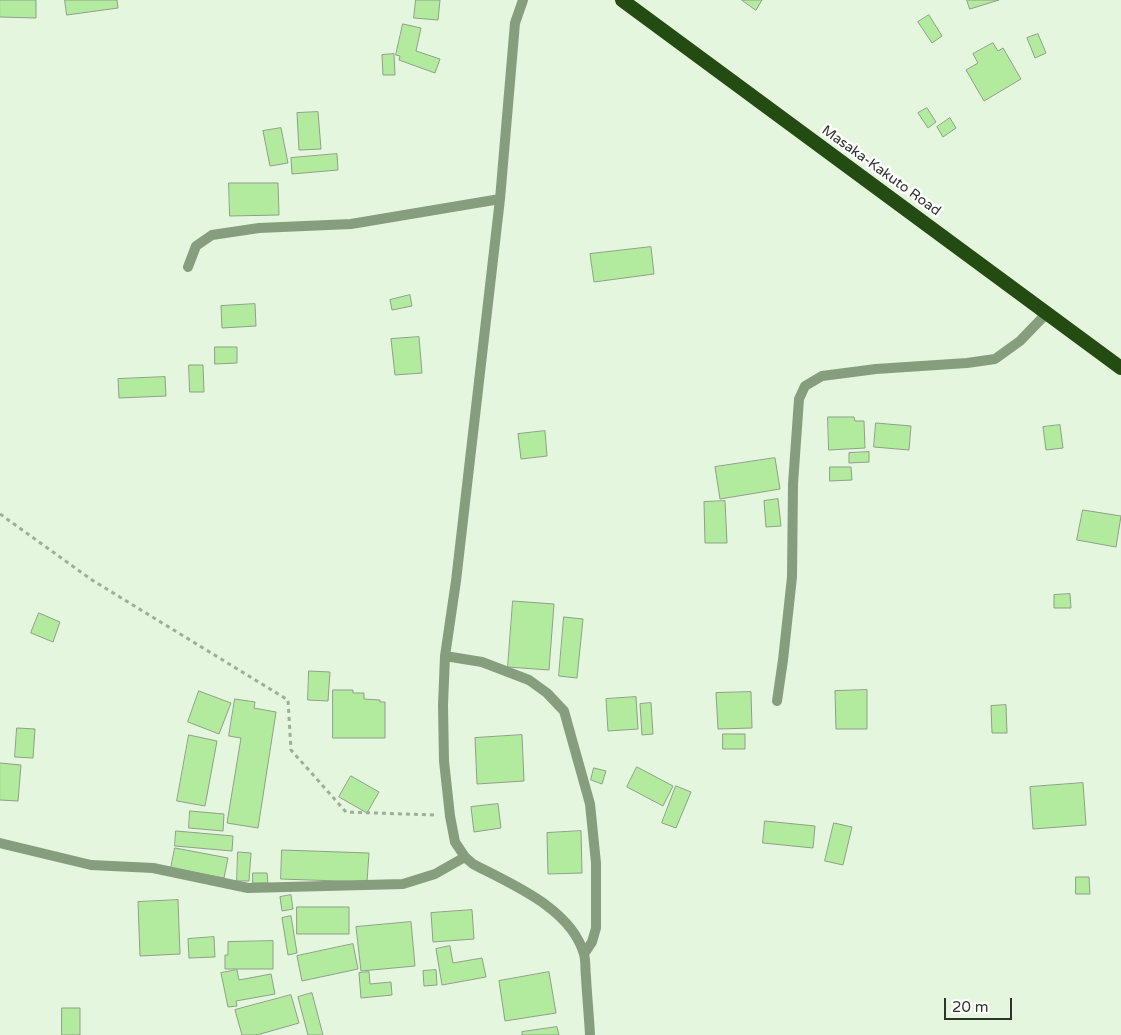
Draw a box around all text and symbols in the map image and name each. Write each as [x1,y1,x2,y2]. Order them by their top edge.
street label: Masaka-Kakuto Road [818,122,944,220]
scale bar [946,988,1014,1020]
text: 20 m [952,998,989,1016]

